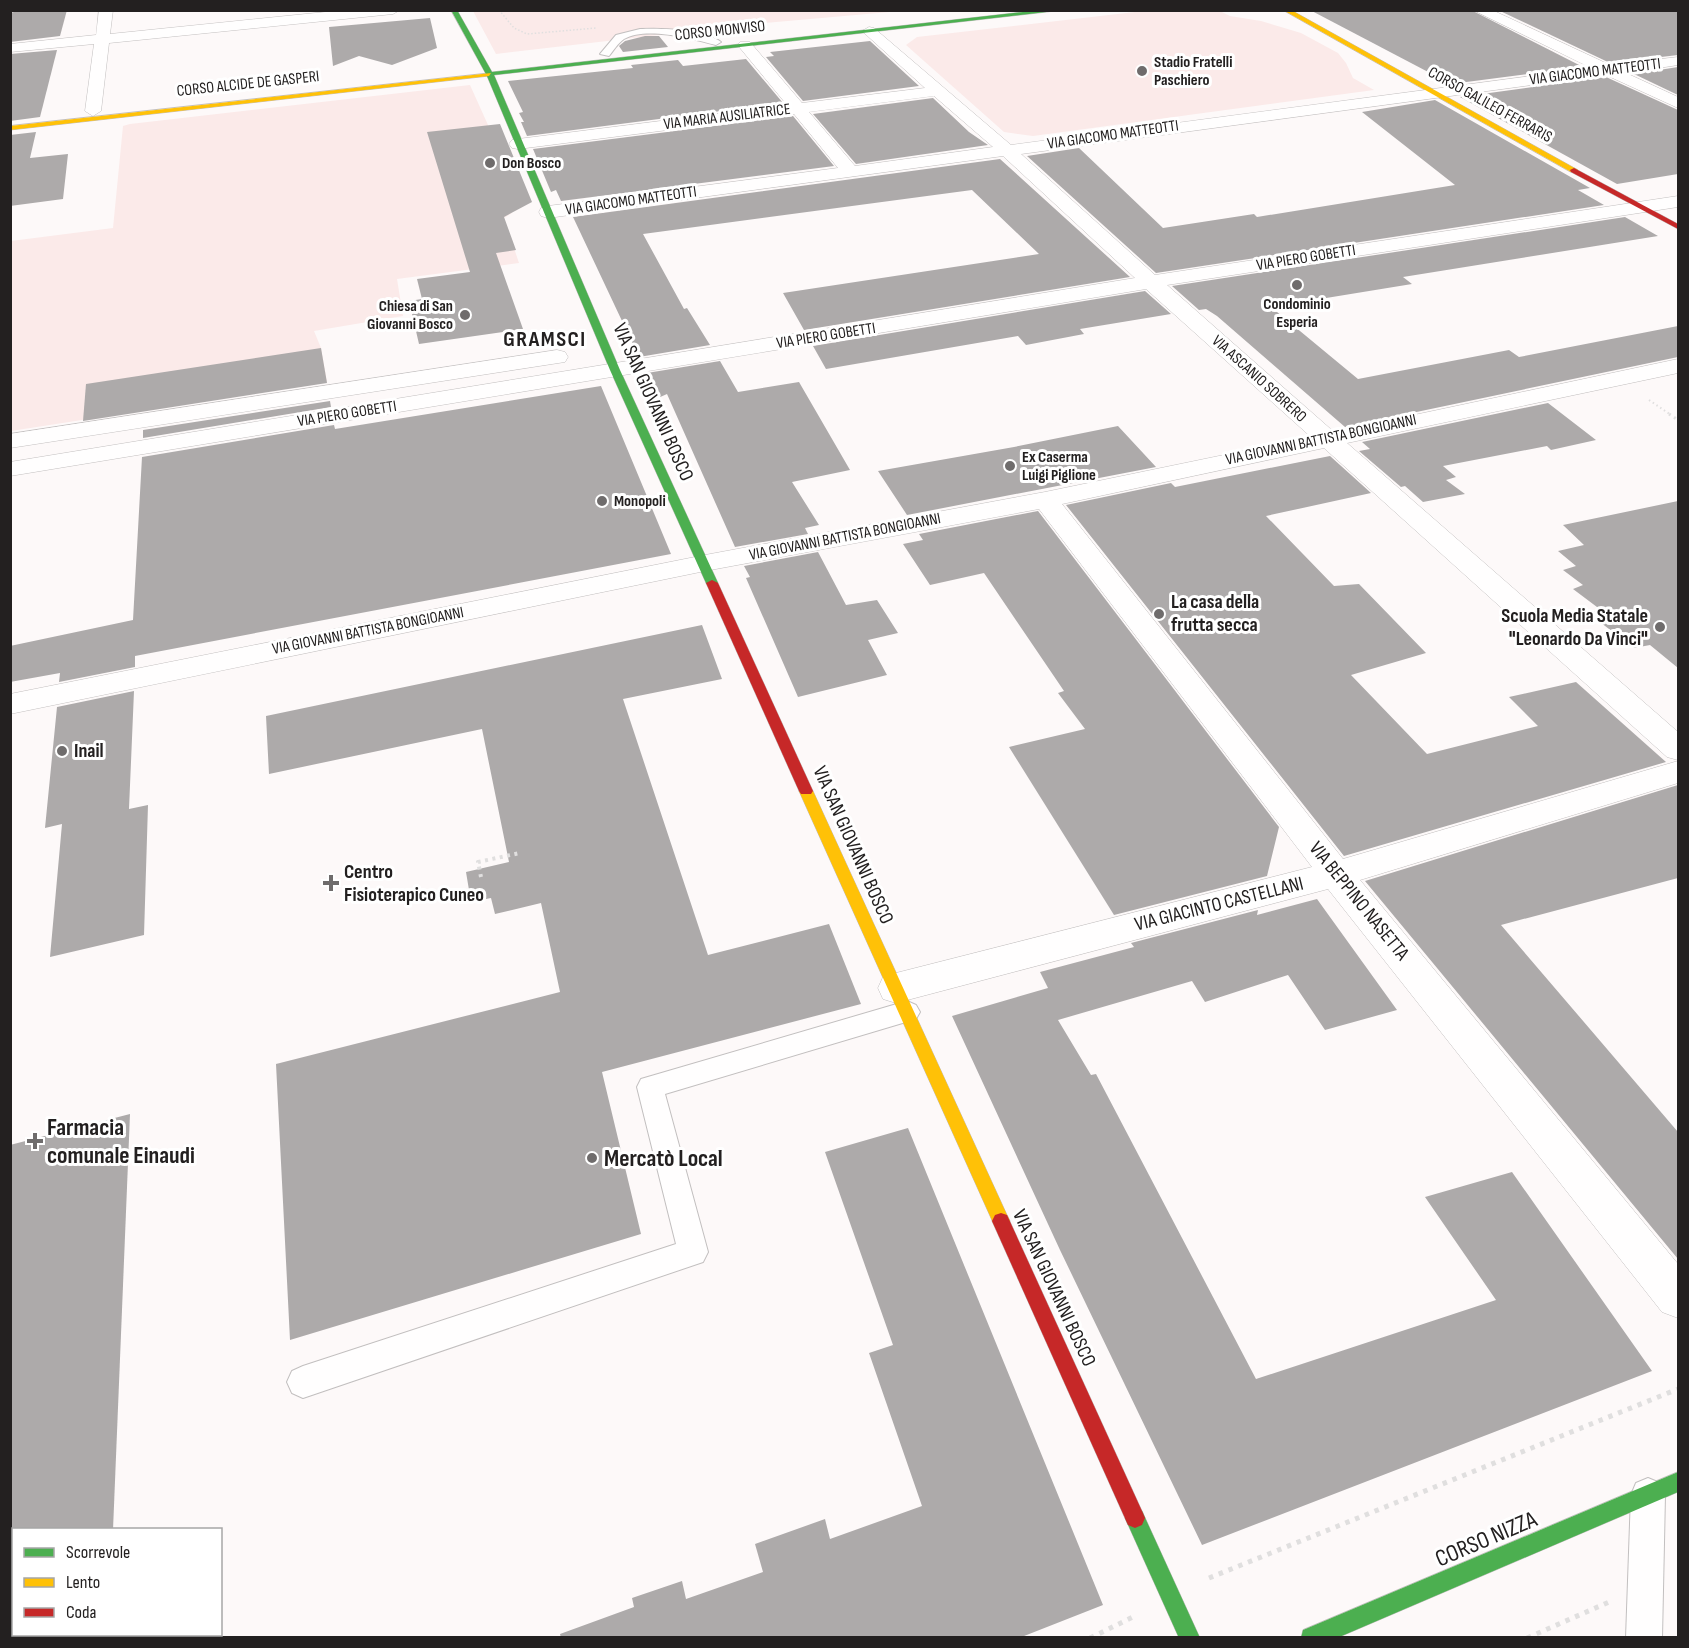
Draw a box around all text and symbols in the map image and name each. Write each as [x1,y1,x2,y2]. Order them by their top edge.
street label: CORSO MONVISO [674,17,766,45]
place label: Stadio Fratelli Paschiero [1154,53,1233,90]
street label: VIA GIACOMO MATTEOTTI [1528,55,1662,89]
street label: CORSO GALILEO FERRARIS [1425,63,1555,147]
marker: Stadio Fratelli Paschiero [1135,64,1149,78]
street label: CORSO ALCIDE DE GASPERI [176,67,320,101]
street label: VIA MARIA AUSILIATRICE [662,100,792,134]
street label: VIA GIACOMO MATTEOTTI [1046,116,1180,154]
place label: Don Bosco [502,154,561,173]
marker: Don Bosco [483,156,497,170]
street label: VIA GIACOMO MATTEOTTI [564,182,698,220]
street label: VIA PIERO GOBETTI [1255,241,1357,275]
marker: Condominio Esperia [1290,278,1304,292]
place label: Condominio Esperia [1263,295,1331,332]
place label: Chiesa di San Giovanni Bosco [367,297,453,334]
marker: Chiesa di San Giovanni Bosco [458,308,472,322]
street label: VIA SAN GIOVANNI BOSCO [607,319,699,485]
street label: VIA PIERO GOBETTI [775,319,877,353]
district label: GRAMSCI [503,326,587,353]
street label: VIA ASCANIO SOBRERO [1208,331,1310,427]
street label: VIA PIERO GOBETTI [296,397,398,431]
street label: VIA GIOVANNI BATTISTA BONGIOANNI [1224,410,1418,470]
place label: Ex Caserma Luigi Piglione [1022,448,1096,485]
marker: Ex Caserma Luigi Piglione [1003,459,1017,473]
place label: Monopoli [614,492,666,511]
marker: Monopoli [595,494,609,508]
street label: VIA GIOVANNI BATTISTA BONGIOANNI [748,509,942,565]
place label: La casa della frutta secca [1171,590,1259,637]
street label: VIA GIOVANNI BATTISTA BONGIOANNI [271,603,465,659]
place label: Scuola Media Statale "Leonardo Da Vinci" [1501,604,1648,651]
marker: La casa della frutta secca [1152,607,1166,621]
marker: Scuola Media Statale "Leonardo Da Vinci" [1653,620,1667,634]
place label: Inail [74,739,104,763]
marker: Inail [55,744,69,758]
street label: VIA SAN GIOVANNI BOSCO [807,762,899,928]
street label: VIA BEPPINO NASETTA [1304,837,1414,966]
place label: Centro Fisioterapico Cuneo [344,860,484,907]
street label: VIA GIACINTO CASTELLANI [1132,871,1306,937]
marker: Centro Fisioterapico Cuneo [322,874,340,892]
place label: Farmacia comunale Einaudi [47,1113,195,1170]
marker: Farmacia comunale Einaudi [28,1134,42,1148]
place label: Mercatò Local [604,1144,723,1173]
marker: Mercatò Local [585,1151,599,1165]
street label: VIA SAN GIOVANNI BOSCO [1007,1206,1101,1370]
street label: CORSO NIZZA [1431,1504,1542,1573]
legend [12,1528,222,1636]
text: Scorrevole [66,1542,130,1563]
text: Lento [66,1572,100,1593]
text: Coda [66,1602,97,1623]

